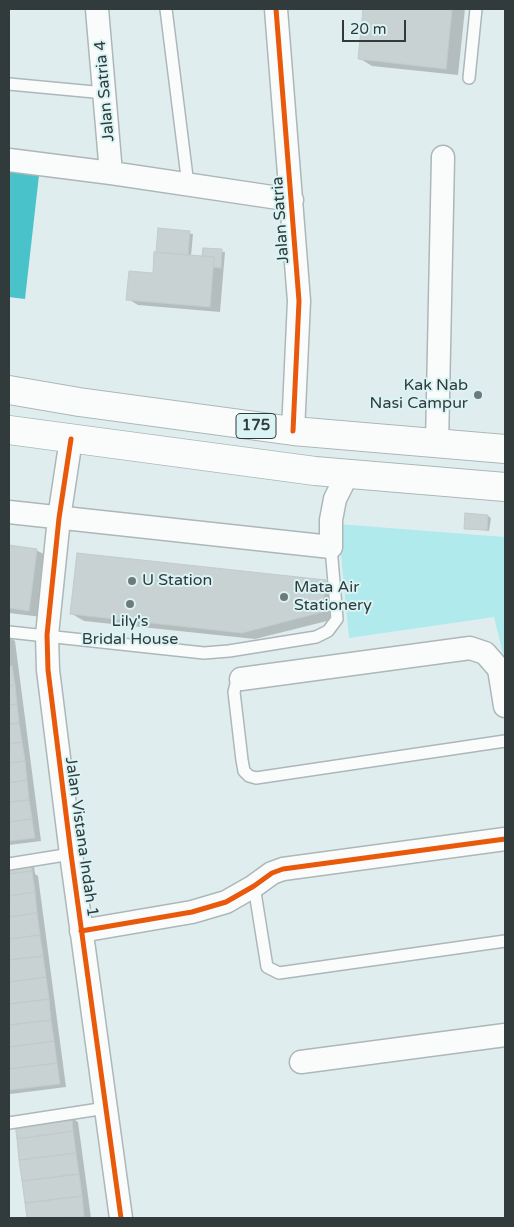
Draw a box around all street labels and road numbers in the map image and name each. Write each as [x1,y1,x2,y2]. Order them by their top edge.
street label: Jalan Satria 4 [91,40,119,142]
street label: Jalan Satria [268,176,294,264]
road number: 175 [236,414,276,438]
street label: Jalan Vistana Indah 1 [60,756,102,918]

